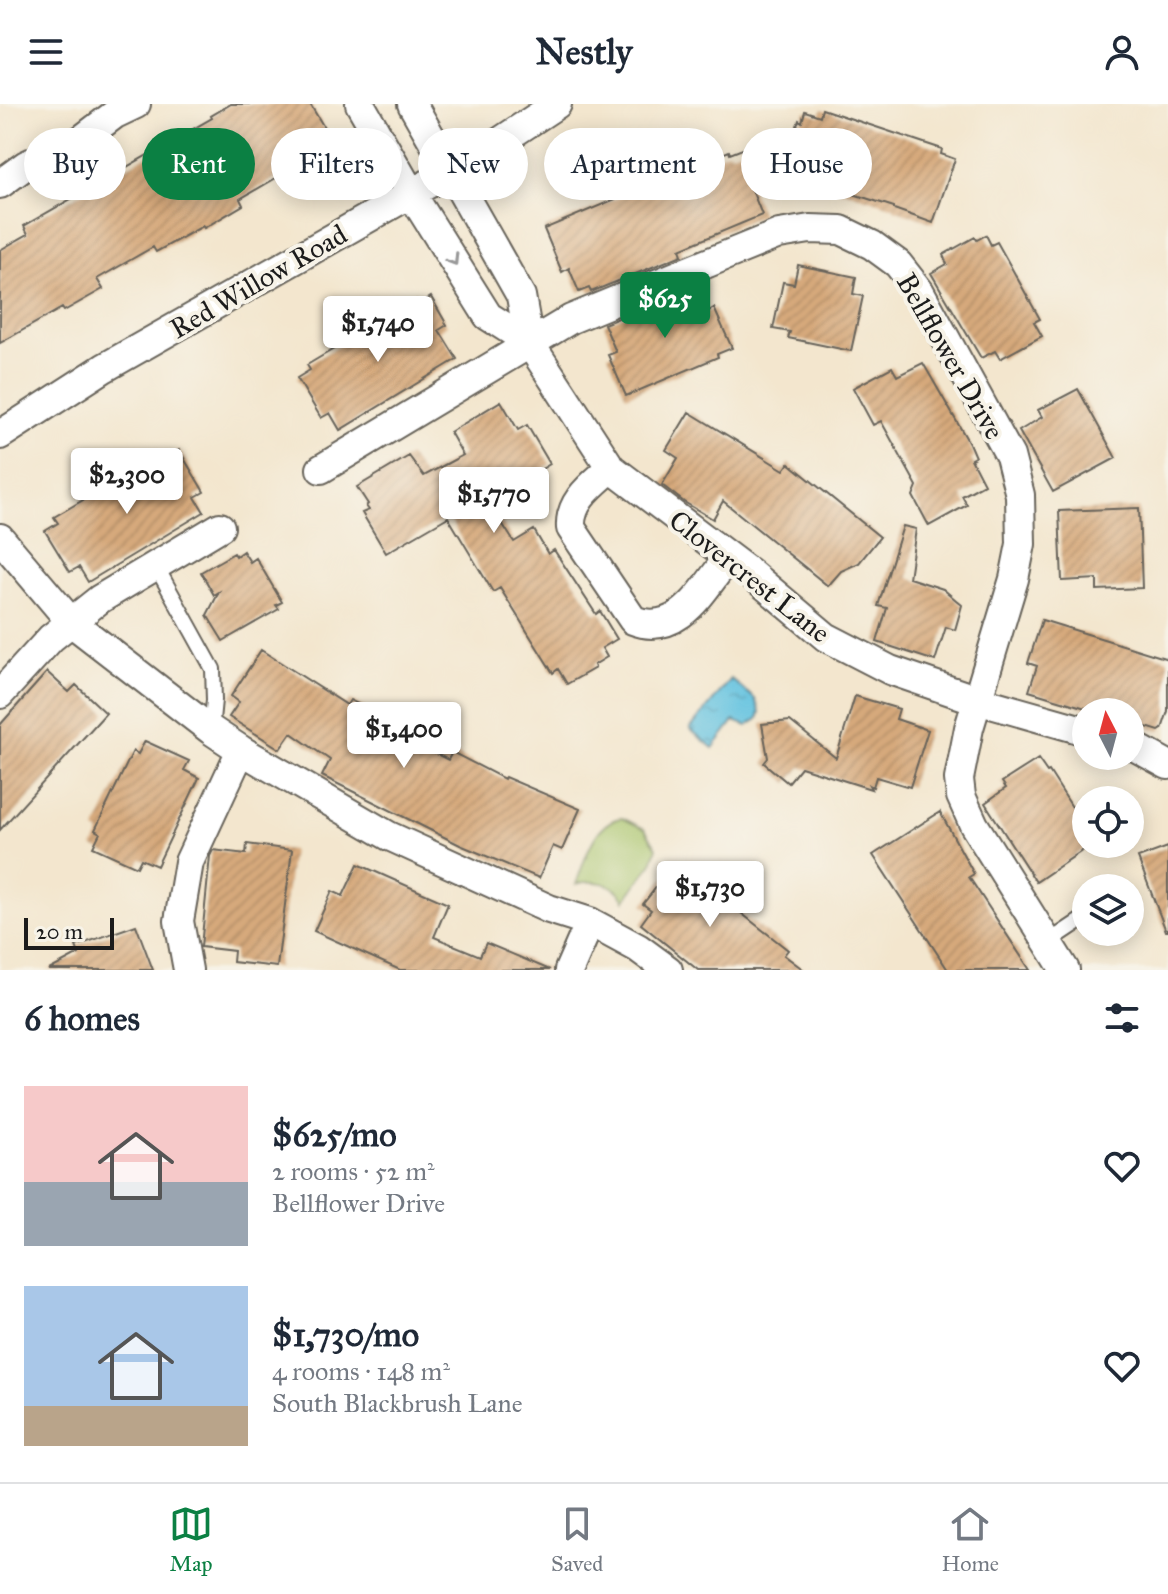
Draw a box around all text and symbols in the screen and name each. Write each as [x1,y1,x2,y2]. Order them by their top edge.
icon: menu [24,30,68,74]
text: Nestly [536,30,632,74]
icon: person [1100,30,1144,74]
chip: Buy [24,128,126,200]
chip: Rent [142,128,255,200]
chip: Filters [271,128,402,200]
chip: New [418,128,528,200]
chip: Apartment [544,128,725,200]
chip: House [741,128,872,200]
street label: Red Willow Road [163,217,353,346]
one-way arrow [443,251,458,266]
street label: Bellflower Drive [889,267,1012,446]
pin: $625 [618,272,712,340]
text: $625 [638,282,692,314]
pin: $1,740 [313,296,443,364]
text: $1,740 [341,306,415,338]
pin: $2,300 [62,448,192,516]
text: $2,300 [89,458,165,490]
pin: $1,770 [429,467,559,535]
text: $1,770 [457,477,531,509]
street label: Clovercrest Lane [662,503,837,650]
north arrow [1072,698,1144,770]
map controls [1072,698,1144,946]
pin: $1,400 [339,702,469,770]
text: $1,400 [365,712,443,744]
button: locate [1072,786,1144,858]
pin: $1,730 [645,861,775,929]
text: $1,730 [675,871,745,903]
button: layers [1072,874,1144,946]
scale bar [24,914,114,950]
text: 20 m [36,918,83,945]
icon: filters [1100,996,1144,1040]
text: 6 homes [24,998,140,1039]
text: $625/mo [272,1114,397,1155]
icon: home [88,1118,184,1214]
icon: heart [1100,1144,1144,1188]
text: 2 rooms · 52 m² [272,1155,435,1187]
text: Bellflower Drive [272,1187,445,1219]
text: $1,730/mo [272,1314,419,1355]
icon: home [88,1318,184,1414]
icon: heart [1100,1344,1144,1388]
text: 4 rooms · 148 m² [272,1355,450,1387]
text: South Blackbrush Lane [272,1387,522,1419]
tab: Map [169,1502,213,1577]
tab: Saved [551,1502,603,1577]
tab: Home [941,1502,999,1577]

